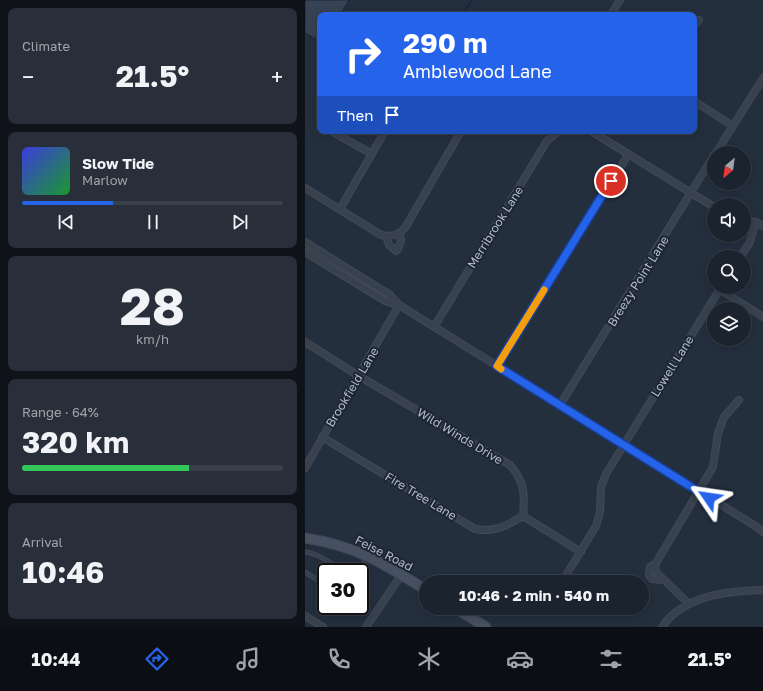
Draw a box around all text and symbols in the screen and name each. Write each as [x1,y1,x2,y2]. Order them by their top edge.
text: 290 m [403,26,488,59]
icon: right [337,28,389,80]
text: Climate [22,38,70,54]
text: 21.5° [116,58,189,94]
text: Amblewood Lane [403,60,552,82]
text: − [22,63,34,90]
text: + [271,63,283,90]
icon: arrive [381,104,403,126]
text: Then [337,106,373,124]
north arrow [707,146,751,190]
map controls [707,146,751,346]
text: Slow Tide [82,154,154,172]
pin [594,164,628,198]
icon: arrive [600,170,622,192]
text: Marlow [82,172,128,188]
street label: Merribrook Lane [464,183,526,271]
button: sound [707,198,751,242]
icon: previous [55,211,77,233]
icon: pause [142,211,164,233]
icon: next [229,211,251,233]
street label: Breezy Point Lane [604,233,672,329]
button: search [707,250,751,294]
text: 28 [120,274,185,336]
button: layers [707,302,751,346]
text: km/h [136,331,169,347]
street label: Lowell Lane [647,333,697,399]
street label: Brookfield Lane [322,344,382,430]
text: Range · 64% [22,404,99,420]
street label: Wild Winds Drive [414,404,506,468]
text: 320 km [22,424,129,460]
street label: Fire Tree Lane [383,469,460,523]
position arrow [688,477,730,519]
street label: Feise Road [353,532,415,574]
text: Arrival [22,534,63,550]
text: 10:46 [22,554,104,590]
speed limit sign: 30 [317,563,369,615]
text: 10:46 · 2 min · 540 m [459,586,609,604]
icon: directions [143,645,171,673]
icon: music [234,645,262,673]
icon: phone [325,645,353,673]
icon: climate [415,645,443,673]
icon: car [506,645,534,673]
icon: filters [597,645,625,673]
text: 10:44 [31,648,81,670]
text: 21.5° [688,648,732,670]

